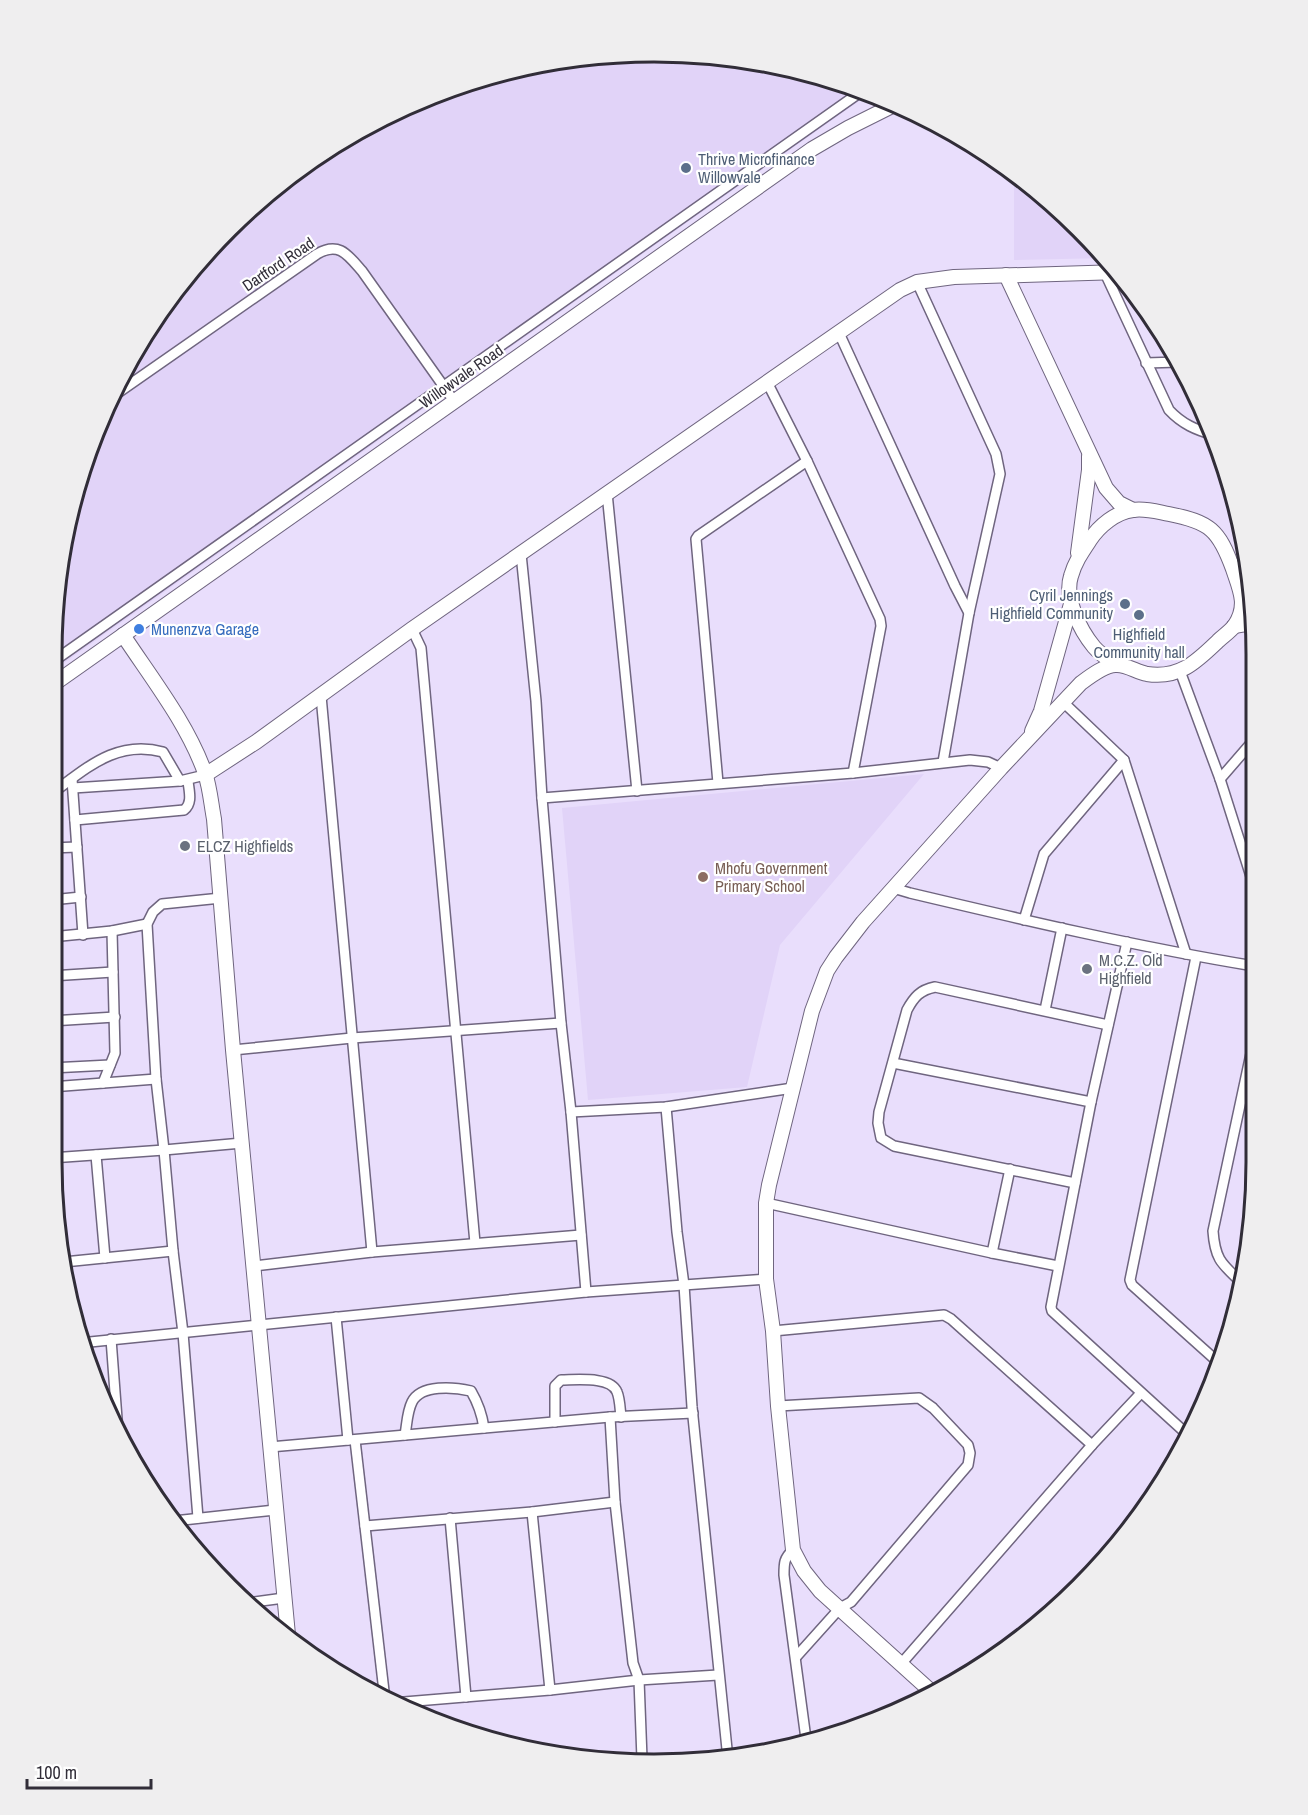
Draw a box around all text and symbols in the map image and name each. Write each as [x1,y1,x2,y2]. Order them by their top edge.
place label: Thrive Microfinance Willowvale [698,148,815,188]
marker: Thrive Microfinance Willowvale [679,161,693,175]
street label: Dartford Road [238,232,318,296]
street label: Willowvale Road [415,339,507,413]
place label: Cyril Jennings Highfield Community [990,584,1113,624]
marker: Cyril Jennings Highfield Community [1118,597,1132,611]
marker: Highfield Community hall [1132,608,1146,622]
place label: Munenzva Garage [151,618,259,640]
marker: Munenzva Garage [132,622,146,636]
place label: Highfield Community hall [1093,623,1185,663]
place label: ELCZ Highfields [197,835,293,857]
marker: ELCZ Highfields [178,839,192,853]
place label: Mhofu Government Primary School [715,857,828,897]
marker: Mhofu Government Primary School [696,870,710,884]
place label: M.C.Z. Old Highfield [1099,949,1162,989]
marker: M.C.Z. Old Highfield [1080,962,1094,976]
scale bar [27,1752,152,1790]
text: 100 m [36,1760,77,1785]

